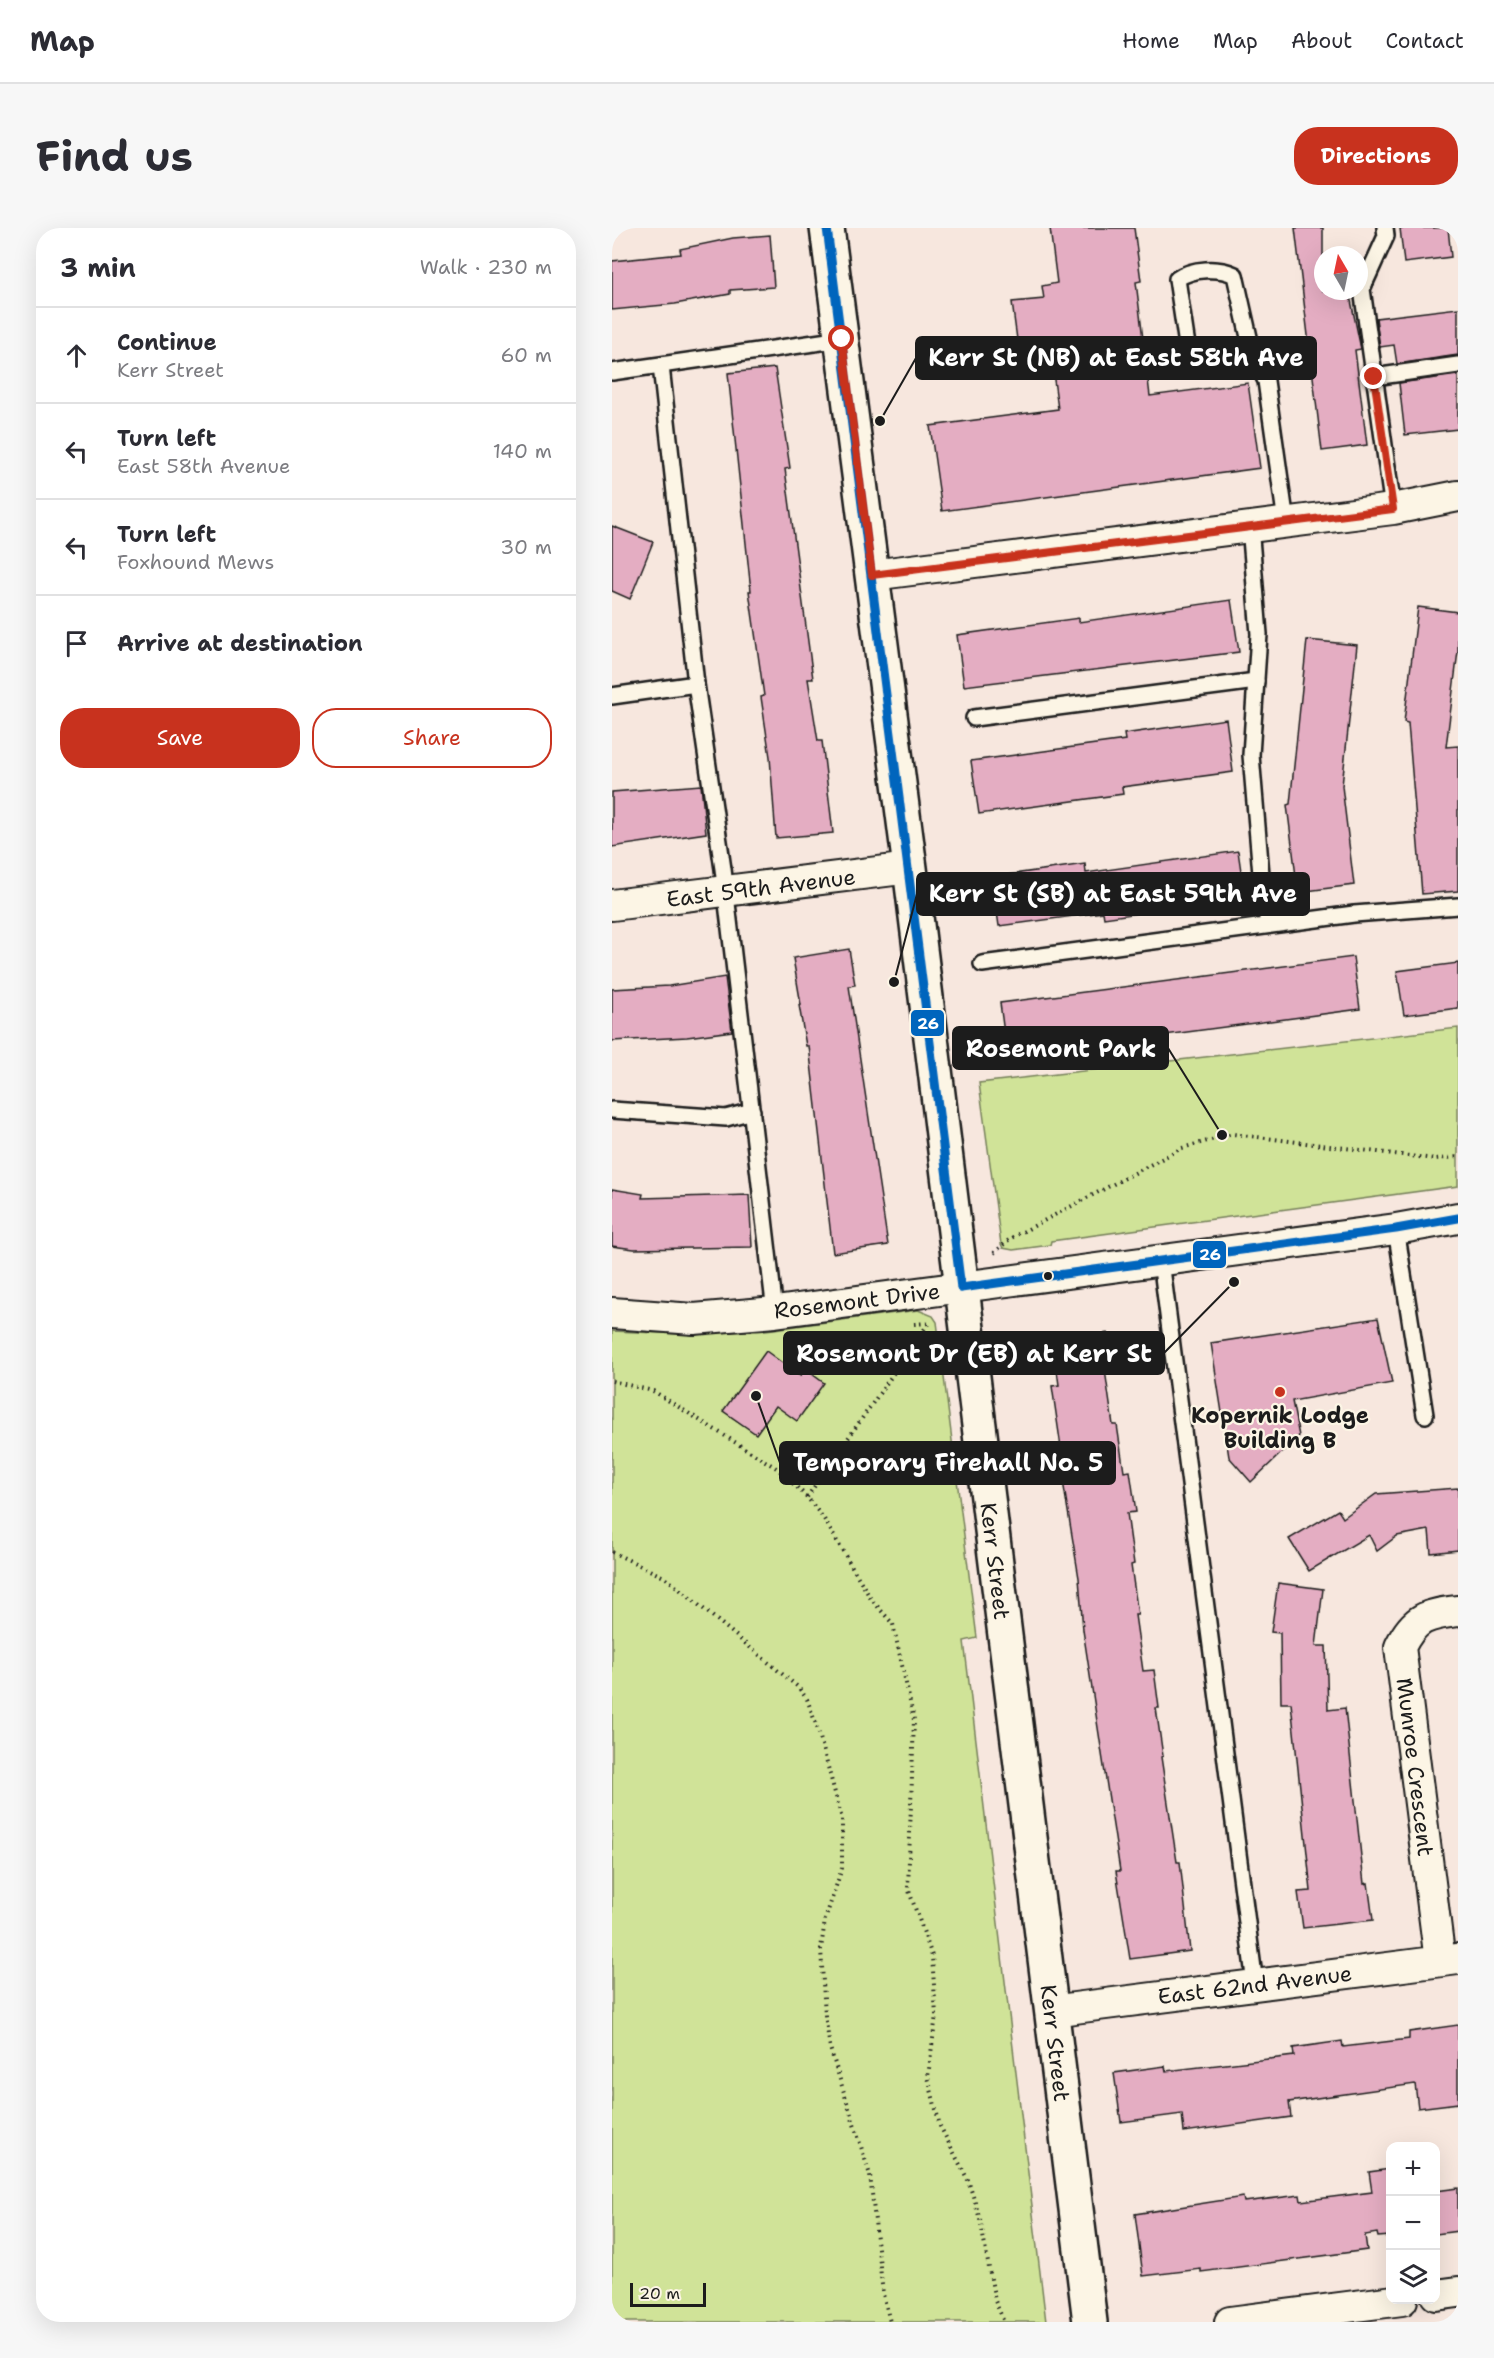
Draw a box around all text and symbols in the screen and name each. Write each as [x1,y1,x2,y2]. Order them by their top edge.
text: Map [30,22,95,60]
text: Home [1122,27,1180,55]
text: Map [1213,27,1258,55]
text: About [1291,27,1352,55]
text: Contact [1385,27,1464,55]
button: Directions [1294,127,1458,185]
text: Find us [36,128,193,184]
north arrow [1314,246,1368,300]
text: 3 min [60,250,136,285]
text: Walk · 230 m [420,254,552,280]
route start [828,325,854,351]
text: Continue [117,328,217,357]
callout: Kerr St (NB) at East 58th Ave [916,337,1316,379]
icon: ahead [60,339,93,372]
text: 60 m [500,342,552,368]
text: Kerr St (NB) at East 58th Ave [928,342,1304,374]
text: Kerr Street [117,357,224,383]
route end [1360,363,1386,389]
text: Turn left [117,424,216,453]
icon: left [60,435,93,468]
text: 140 m [493,438,552,464]
text: East 58th Avenue [117,453,290,479]
text: Turn left [117,520,216,549]
icon: left [60,531,93,564]
text: 30 m [500,534,552,560]
text: Foxhound Mews [117,549,274,575]
icon: arrive [60,627,93,660]
text: Arrive at destination [117,629,363,658]
button: Save [60,708,300,768]
button: Share [312,708,552,768]
street label: East 59th Avenue [665,862,857,914]
callout: Kerr St (SB) at East 59th Ave [917,873,1309,915]
text: Kerr St (SB) at East 59th Ave [929,878,1297,910]
line badge: 26 [910,1009,945,1037]
text: 26 [917,1013,939,1034]
callout: Rosemont Park [953,1027,1168,1069]
text: Rosemont Park [966,1033,1156,1065]
line badge: 26 [1192,1240,1227,1269]
text: 26 [1199,1244,1221,1265]
unlabelled marker [1042,1270,1054,1282]
street label: Rosemont Drive [772,1276,942,1326]
callout: Rosemont Dr (EB) at Kerr St [784,1332,1164,1374]
text: Rosemont Dr (EB) at Kerr St [796,1338,1152,1370]
marker: Kopernik Lodge Building B [1273,1385,1287,1399]
place label: Kopernik Lodge Building B [1191,1401,1369,1455]
callout: Temporary Firehall No. 5 [780,1442,1115,1484]
text: Temporary Firehall No. 5 [793,1447,1103,1479]
street label: Kerr Street [973,1501,1017,1621]
street label: Munroe Crescent [1390,1676,1440,1858]
street label: East 62nd Avenue [1156,1959,1354,2011]
street label: Kerr Street [1033,1983,1077,2103]
map controls [1386,2142,1440,2304]
button: + [1386,2142,1440,2196]
button: − [1386,2196,1440,2250]
button: layers [1386,2250,1440,2304]
scale bar [630,2280,706,2308]
text: 20 m [639,2283,680,2304]

